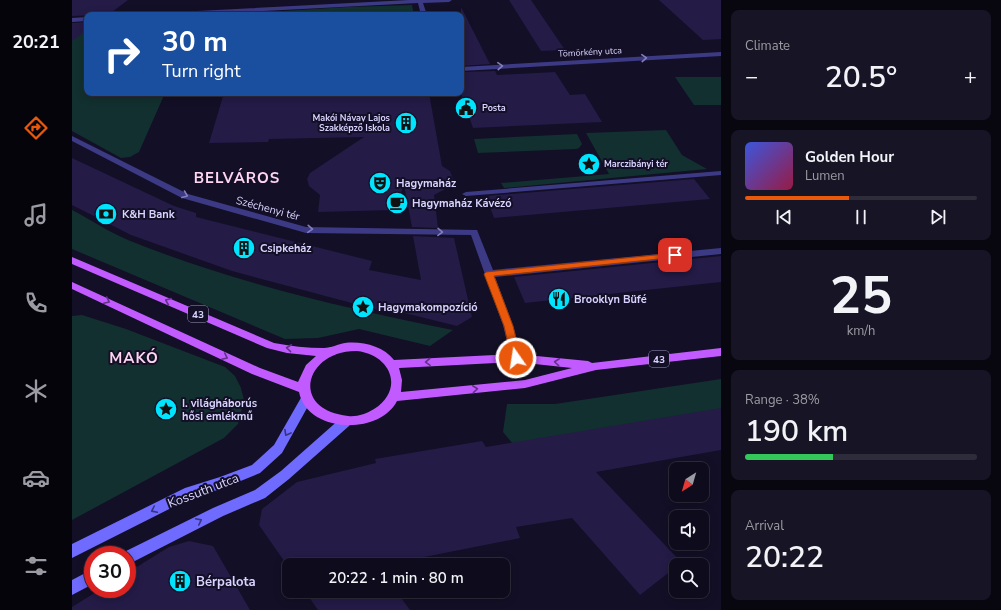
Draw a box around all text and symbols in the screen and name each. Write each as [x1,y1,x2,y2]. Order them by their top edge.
text: 30 m [162,23,228,61]
icon: right [96,28,148,80]
text: 20:21 [12,30,60,54]
text: Climate [745,37,790,55]
street label: Tömörkény utca [558,44,622,60]
one-way arrow [641,54,647,62]
text: 20.5° [825,57,897,98]
text: Turn right [162,59,241,83]
one-way arrow [497,62,503,71]
text: − [745,62,758,92]
text: + [964,62,977,92]
public building icon: Posta [453,95,479,121]
place label: Posta [482,102,506,114]
building icon: Makói Návay Lajos Szakképző Iskola [393,110,419,136]
place label: Makói Návay Lajos Szakképző Iskola [312,112,391,134]
icon: directions [22,114,50,142]
text: Golden Hour [805,147,894,167]
place icon: Marczibányi tér [576,151,602,177]
place label: Marczibányi tér [604,158,668,170]
text: Lumen [805,167,845,185]
district label: BELVÁROS [194,168,280,188]
theatre icon: Hagymaház [367,170,393,196]
place label: Hagymaház [396,176,456,191]
cafe icon: Hagymaház Kávézó [384,190,410,216]
one-way arrow [181,191,188,199]
street label: Széchenyi tér [234,193,302,224]
place label: Hagymaház Kávézó [412,196,512,211]
icon: music [22,201,50,229]
bank icon: K&H Bank [93,201,119,227]
icon: previous [773,206,795,228]
icon: pause [850,206,872,228]
icon: next [927,206,949,228]
place label: K&H Bank [122,207,176,222]
one-way arrow [307,225,313,234]
one-way arrow [437,228,443,236]
building icon: Csipkeház [231,235,257,261]
pin [658,238,692,272]
place label: Csipkeház [260,241,312,256]
icon: arrive [664,244,686,266]
text: 25 [830,260,892,331]
restaurant icon: Brooklyn Büfé [546,286,572,312]
icon: phone [22,289,50,317]
place label: Brooklyn Büfé [574,292,647,307]
place icon: Hagymakompozíció [350,294,376,320]
one-way arrow [103,296,111,304]
one-way arrow [165,298,173,306]
place label: Hagymakompozíció [378,300,478,315]
road number: 43 [188,306,208,322]
text: km/h [847,322,875,340]
position arrow [495,337,537,379]
one-way arrow [286,344,292,353]
district label: MAKÓ [109,348,159,368]
road number: 43 [649,351,669,367]
one-way arrow [221,352,228,360]
one-way arrow [425,358,431,367]
one-way arrow [554,358,560,367]
icon: climate [22,377,50,405]
one-way arrow [472,385,478,394]
text: Range · 38% [745,391,820,409]
place icon: I. világháborús hősi emlékmű [153,396,179,422]
place label: I. világháborús hősi emlékmű [182,396,257,424]
text: 190 km [745,411,848,452]
one-way arrow [285,429,292,436]
north arrow [669,462,709,502]
map controls [669,462,709,598]
icon: car [22,464,50,492]
street label: Kossuth utca [165,469,242,513]
one-way arrow [151,505,159,513]
button: sound [669,510,709,550]
text: Arrival [745,517,784,535]
one-way arrow [195,518,202,526]
text: 20:22 [745,537,824,578]
speed limit sign: 30 [84,546,136,598]
icon: filters [22,552,50,580]
button: search [669,558,709,598]
building icon: Bérpalota [167,568,193,594]
text: 20:22 · 1 min · 80 m [328,568,464,588]
place label: Bérpalota [196,573,256,591]

